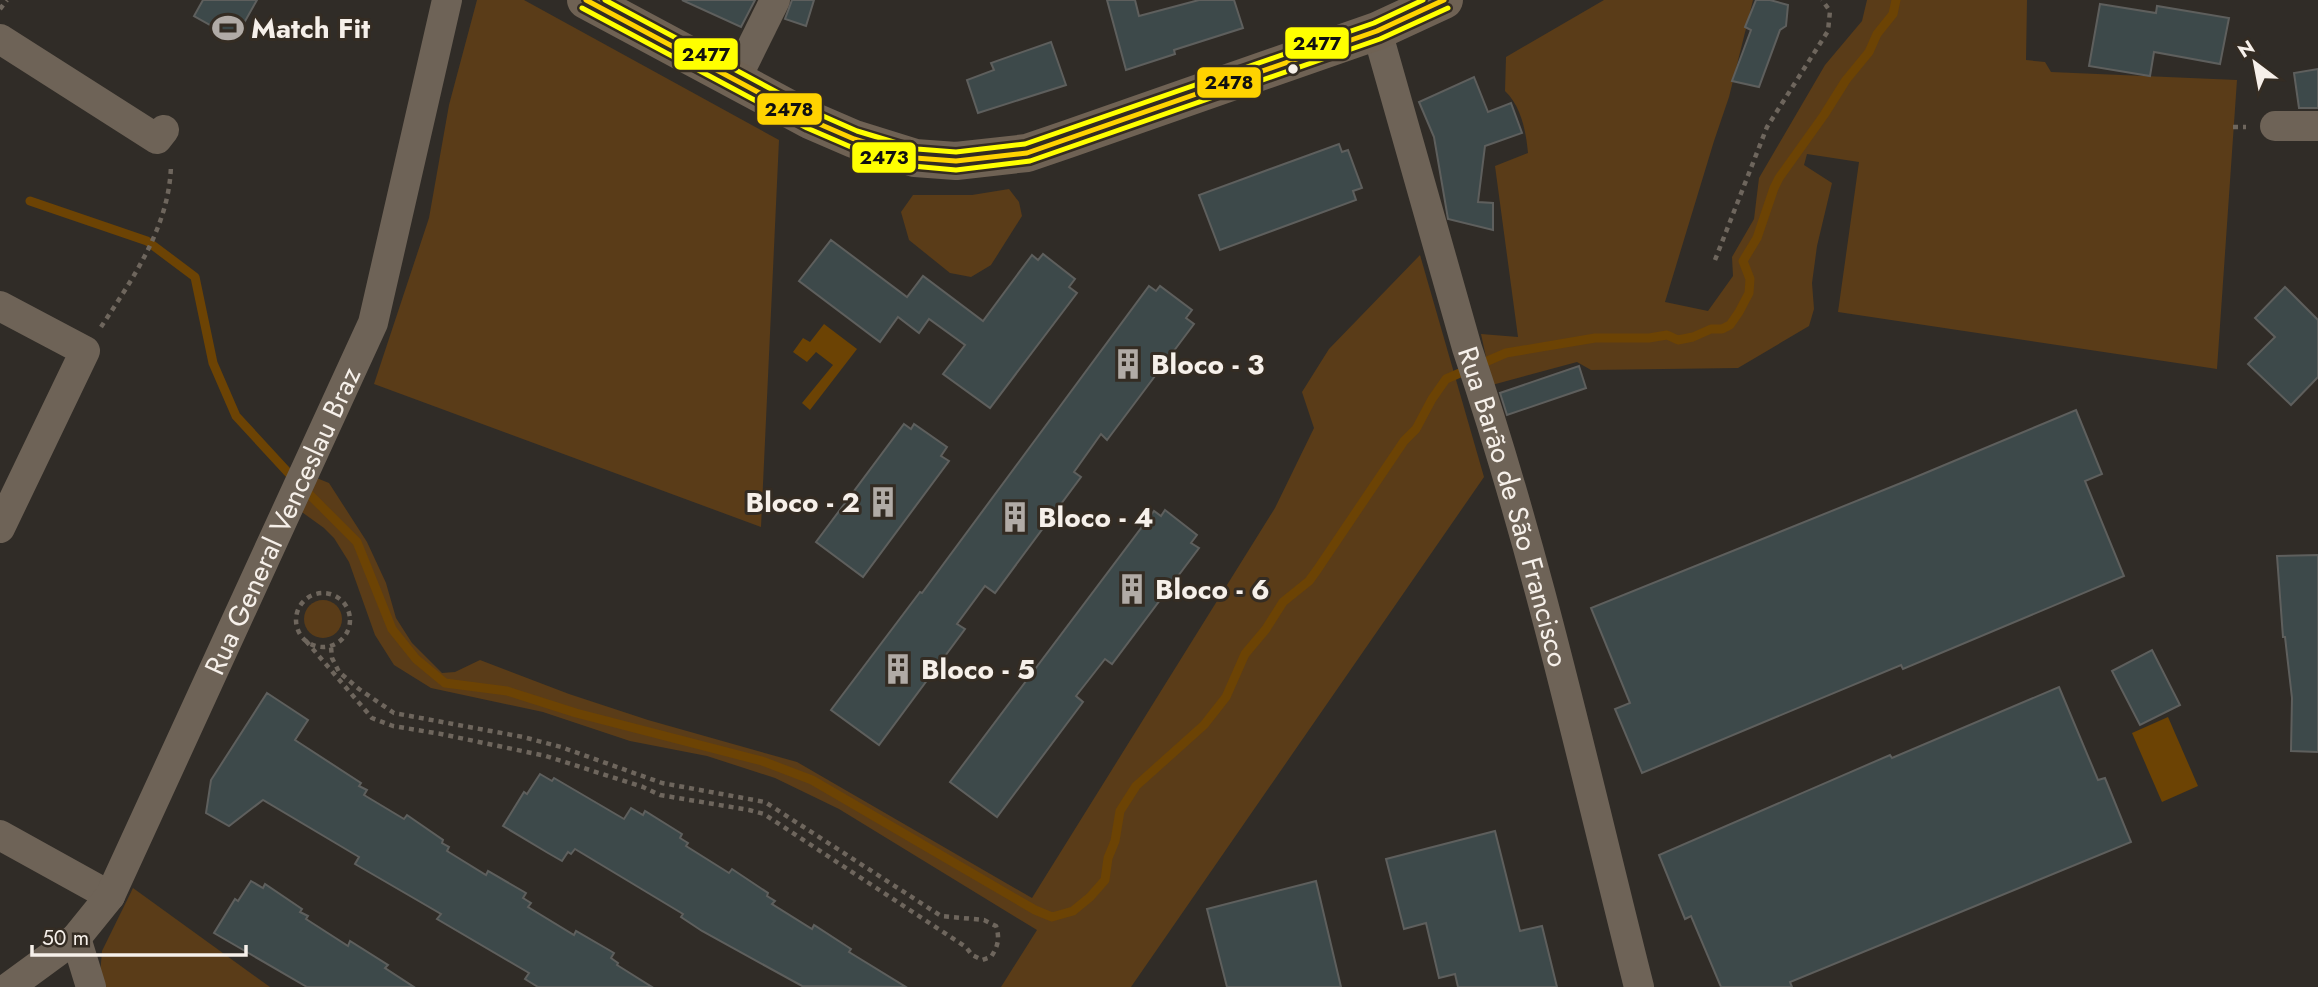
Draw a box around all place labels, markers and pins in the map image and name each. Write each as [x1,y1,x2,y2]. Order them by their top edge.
place label: Match Fit [251,8,370,49]
sports icon: Match Fit [211,11,245,45]
unlabelled marker [1286,62,1300,76]
place label: Bloco - 3 [1151,344,1264,385]
building icon: Bloco - 3 [1111,347,1145,381]
place label: Bloco - 2 [746,482,860,523]
building icon: Bloco - 2 [866,485,900,519]
place label: Bloco - 4 [1038,497,1154,538]
building icon: Bloco - 4 [998,500,1032,534]
place label: Bloco - 6 [1155,569,1270,610]
building icon: Bloco - 6 [1115,572,1149,606]
place label: Bloco - 5 [921,649,1035,690]
building icon: Bloco - 5 [881,652,915,686]

